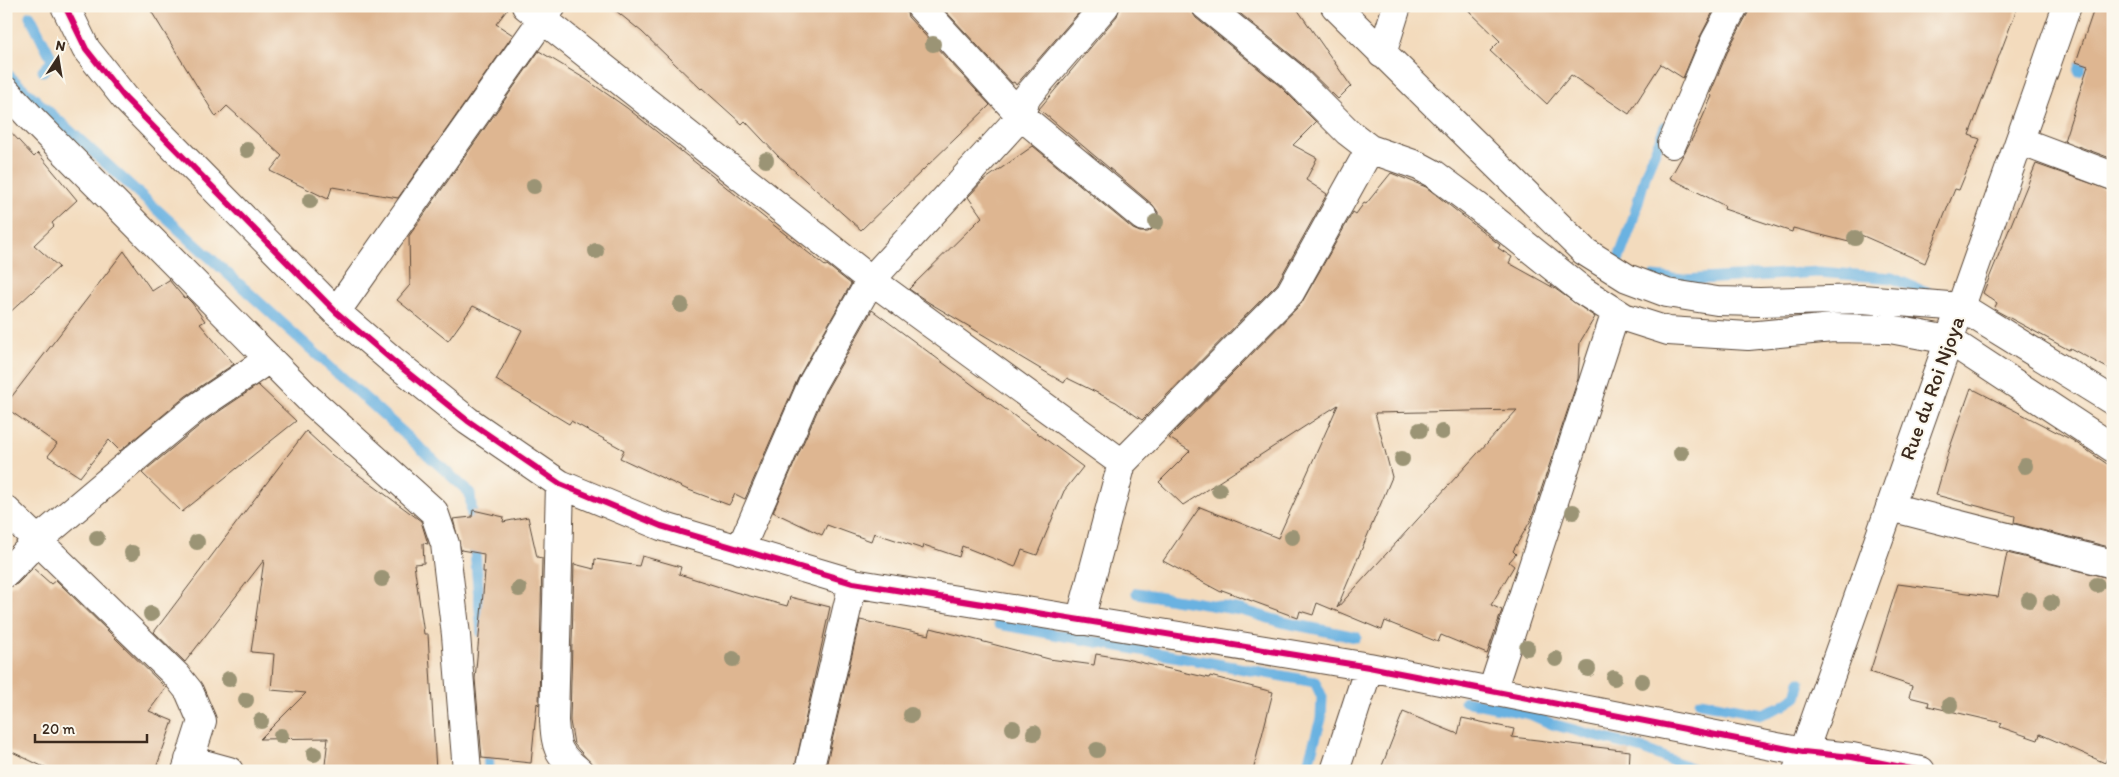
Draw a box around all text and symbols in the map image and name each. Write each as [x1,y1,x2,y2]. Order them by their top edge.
north arrow [32,32,82,82]
text: N [54,36,67,55]
street label: Rue du Roi Njoya [1894,312,1969,463]
scale bar [35,712,148,744]
text: 20 m [42,720,76,738]

